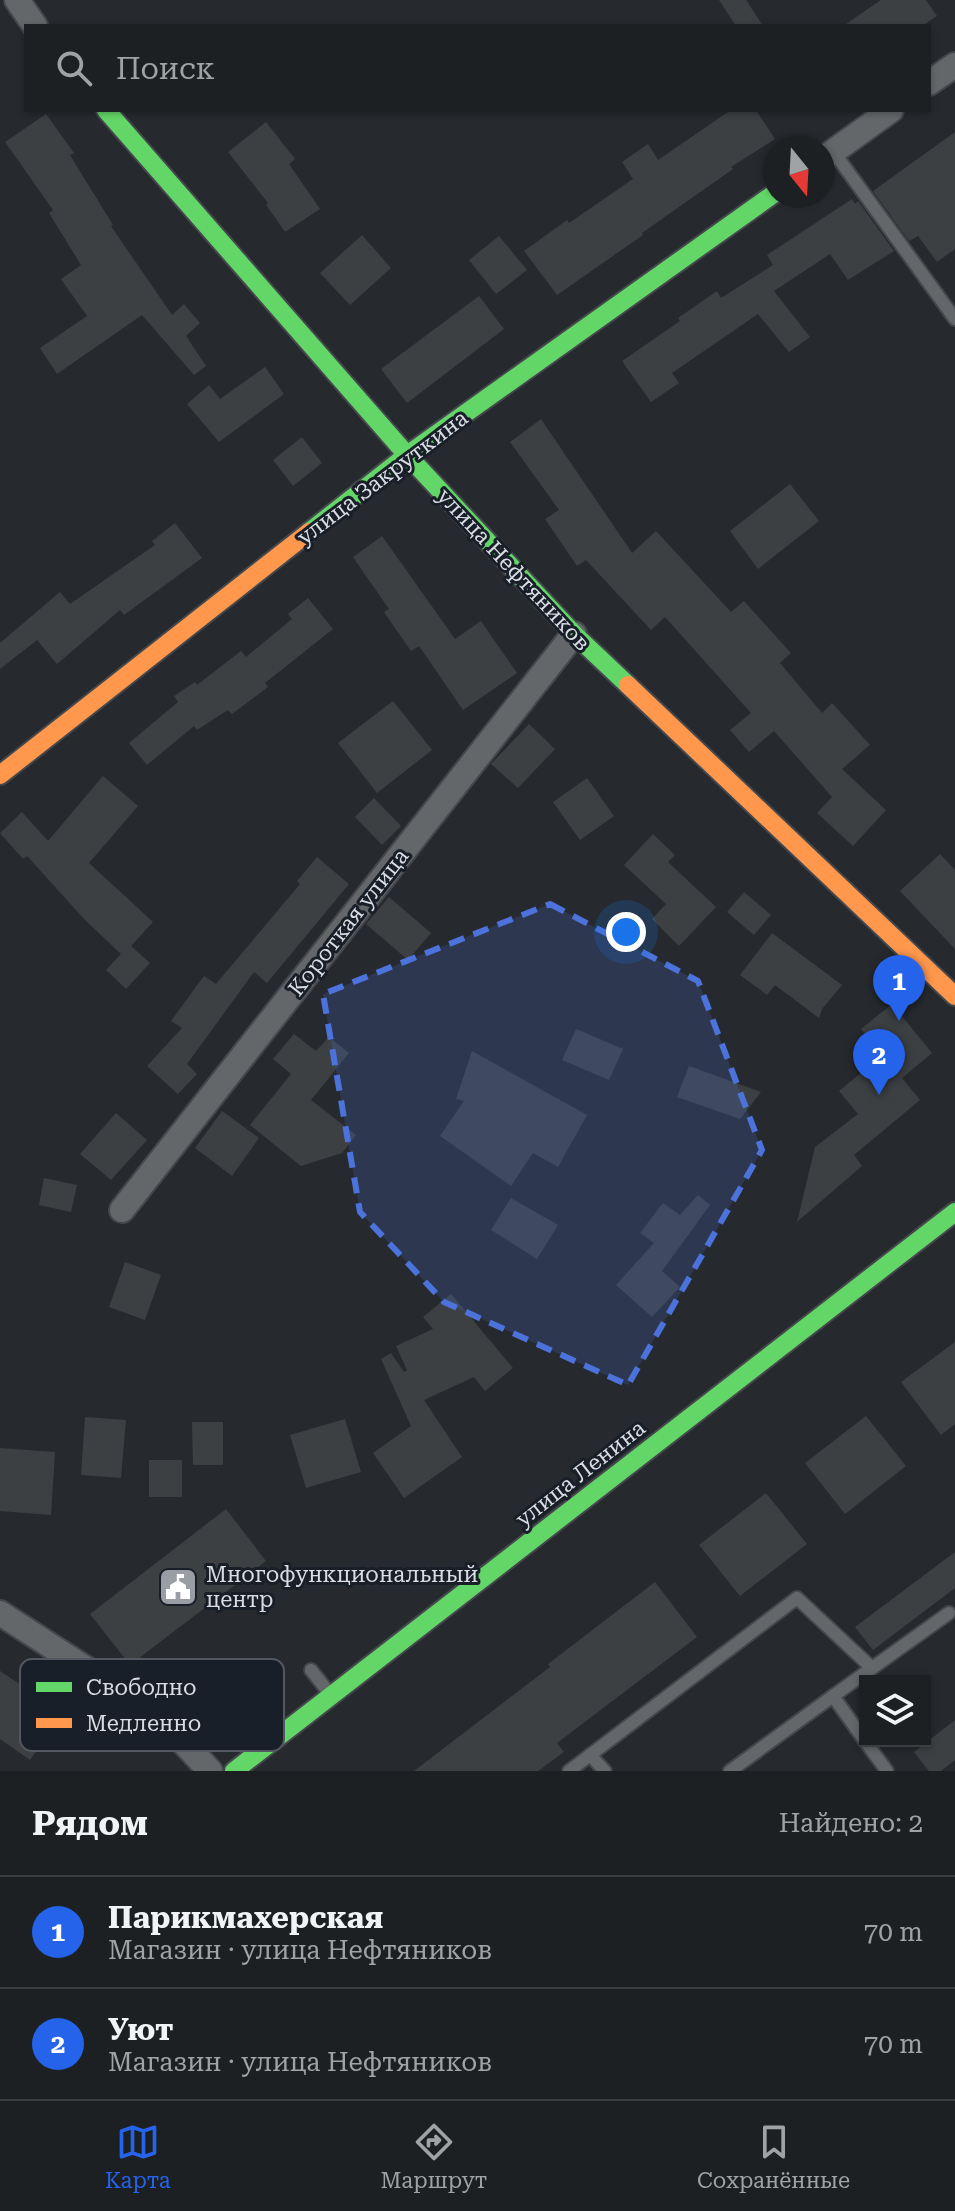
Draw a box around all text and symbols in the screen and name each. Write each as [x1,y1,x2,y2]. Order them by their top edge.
search box [24,24,931,112]
icon: search [52,46,96,90]
text: Поиск [116,51,215,86]
north arrow [763,136,835,208]
street label: улица Закруткина [292,405,473,550]
street label: улица Нефтяников [432,483,595,656]
street label: Короткая улица [283,844,414,1001]
your location [606,912,646,952]
pin: 1 [873,955,925,1021]
pin: 2 [853,1029,905,1095]
street label: улица Ленина [511,1415,650,1532]
place label: Многофункциональный центр [206,1562,478,1612]
public building icon: Многофункциональный центр [157,1566,199,1608]
legend [20,1659,284,1751]
text: Свободно [86,1675,197,1700]
map controls [859,1675,931,1747]
button: layers [859,1675,931,1747]
text: Медленно [86,1711,201,1736]
text: Рядом [32,1803,148,1843]
text: Найдено: 2 [779,1808,923,1838]
text: Парикмахерская [108,1900,383,1935]
text: 1 [51,1917,65,1947]
text: 70 m [864,1917,923,1947]
text: Магазин · улица Нефтяников [108,1935,492,1965]
text: Уют [108,2012,173,2047]
text: 2 [51,2029,65,2059]
text: 70 m [864,2029,923,2059]
text: Магазин · улица Нефтяников [108,2047,492,2077]
tab: Карта [105,2120,171,2193]
tab: Маршрут [381,2120,487,2193]
tab: Сохранённые [697,2120,850,2193]

